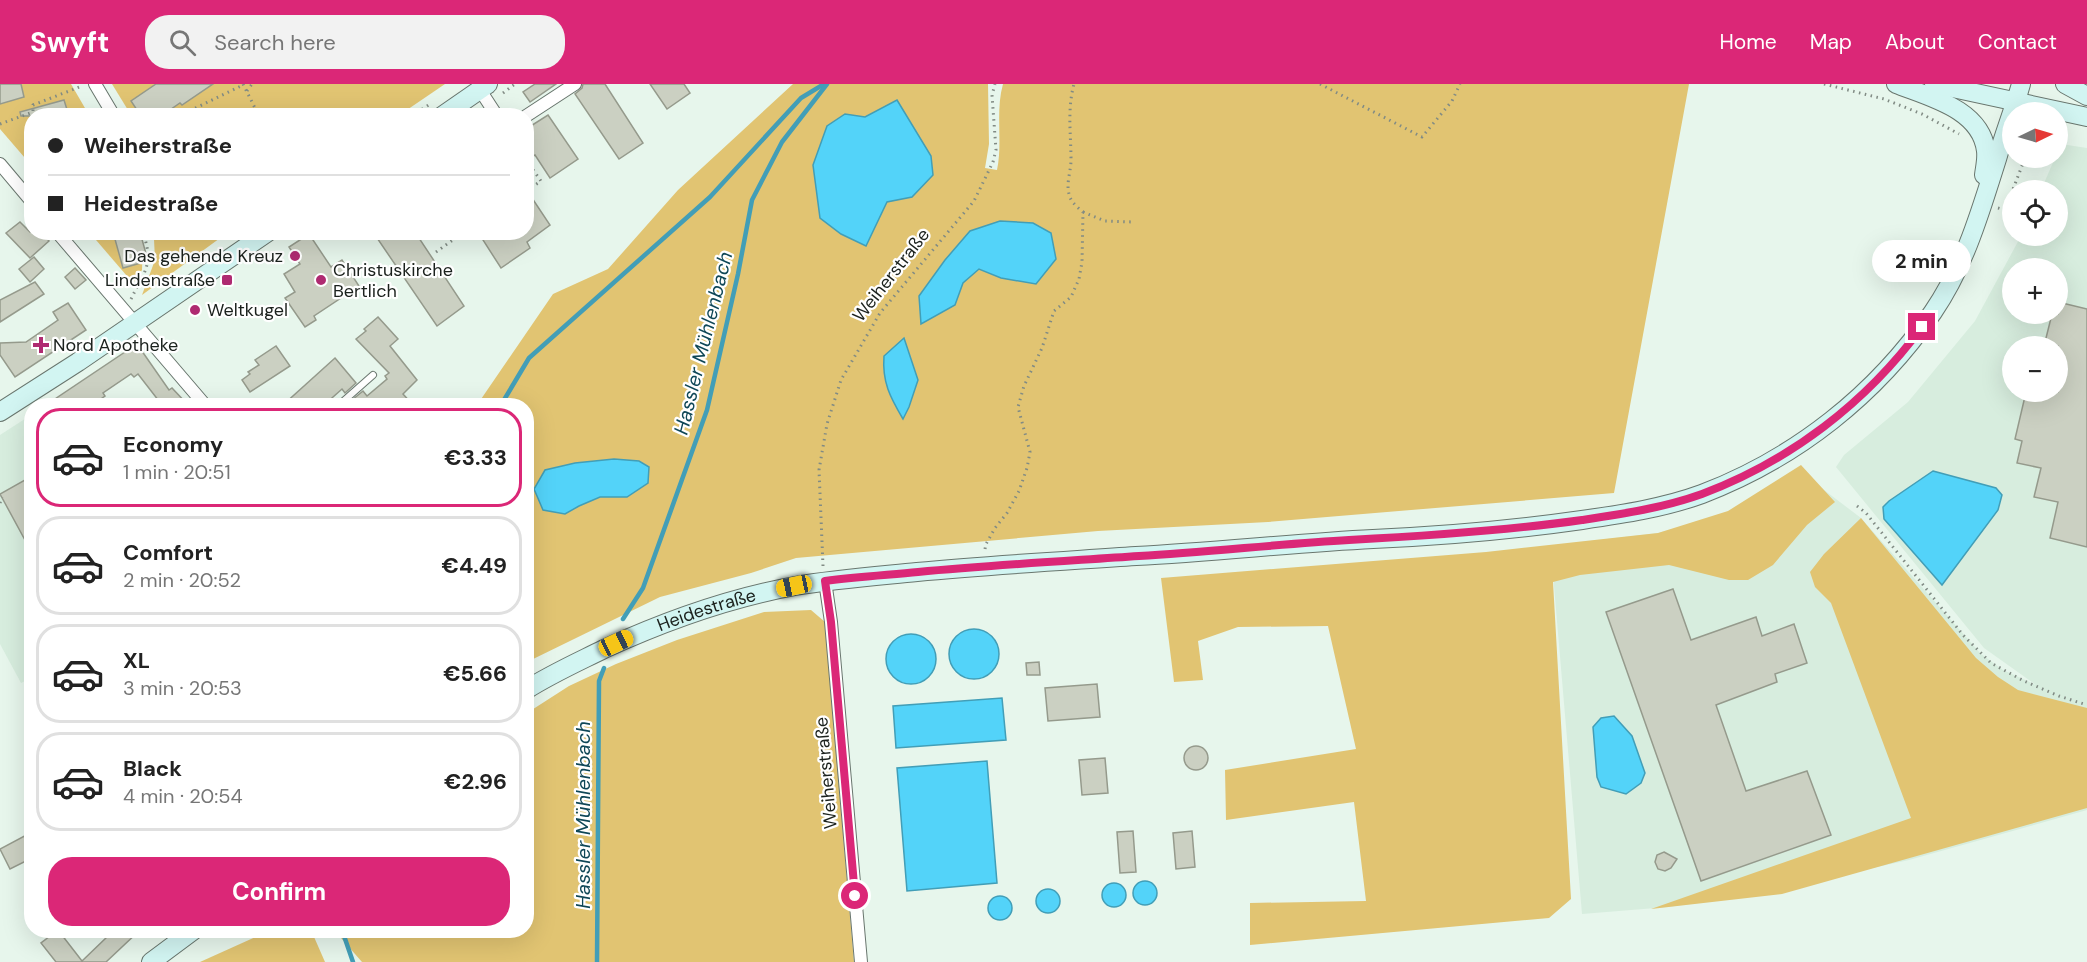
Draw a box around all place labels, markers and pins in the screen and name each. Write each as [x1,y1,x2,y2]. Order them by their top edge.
place label: Das gehende Kreuz [124,244,283,268]
marker: Das gehende Kreuz [288,249,302,263]
place label: Christuskirche Bertlich [333,258,453,303]
place label: Lindenstraße [105,268,215,292]
marker: Lindenstraße [220,273,234,287]
marker: Christuskirche Bertlich [314,273,328,287]
place label: Weltkugel [207,298,288,322]
marker: Weltkugel [188,303,202,317]
place label: Nord Apotheke [53,333,178,357]
marker: Nord Apotheke [34,338,48,352]

